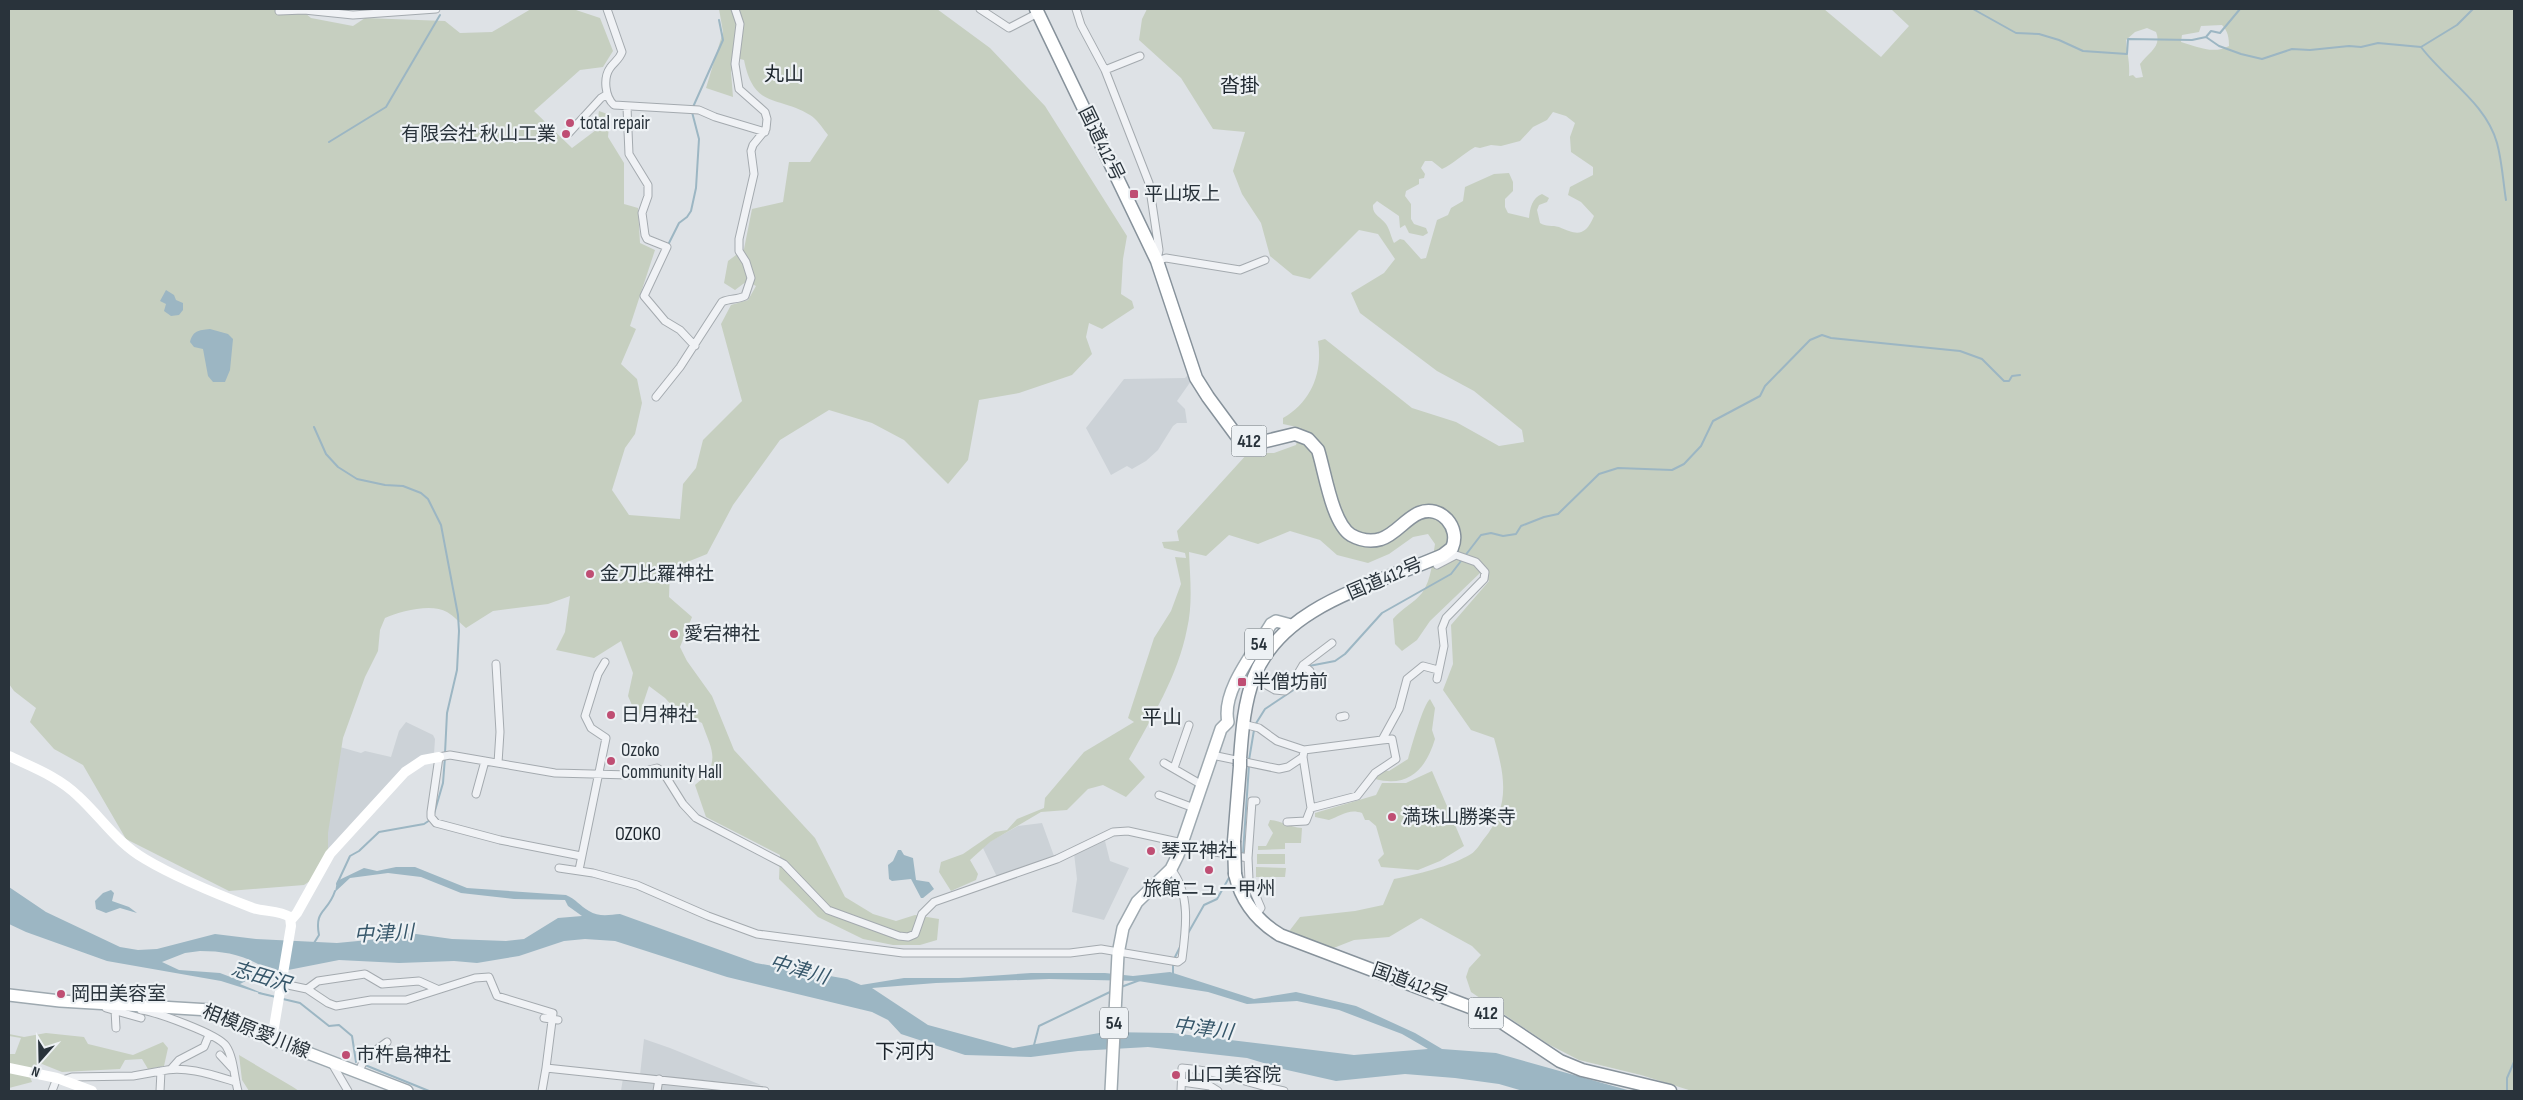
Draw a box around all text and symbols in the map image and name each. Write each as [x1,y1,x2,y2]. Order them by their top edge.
district label: 丸山 [764,63,804,87]
district label: 沓掛 [1220,74,1260,98]
street label: 国道412号 [1073,103,1129,185]
place label: total repair [580,112,651,135]
marker: total repair [564,117,576,129]
place label: 有限会社 秋山工業 [401,123,556,146]
marker: 有限会社 秋山工業 [560,128,572,140]
place label: 平山坂上 [1144,183,1220,206]
marker: 平山坂上 [1128,188,1140,200]
road number: 412 [1232,426,1266,456]
street label: 国道412号 [1344,553,1426,605]
place label: 金刀比羅神社 [600,563,714,586]
marker: 金刀比羅神社 [584,568,596,580]
place label: 愛宕神社 [684,623,760,646]
marker: 愛宕神社 [668,628,680,640]
road number: 54 [1245,629,1273,660]
place label: 半僧坊前 [1252,671,1328,694]
marker: 半僧坊前 [1236,676,1248,688]
place label: 日月神社 [621,704,697,727]
district label: 平山 [1142,706,1182,730]
marker: 日月神社 [605,709,617,721]
place label: Ozoko Community Hall [621,739,722,784]
marker: Ozoko Community Hall [605,755,617,767]
place label: 満珠山勝楽寺 [1402,806,1516,829]
marker: 満珠山勝楽寺 [1386,811,1398,823]
district label: OZOKO [615,822,661,846]
place label: 琴平神社 [1161,840,1237,863]
marker: 琴平神社 [1145,845,1157,857]
marker: 旅館ニュー甲州 [1203,864,1215,876]
place label: 旅館ニュー甲州 [1142,878,1276,901]
water label: 中津川 [353,920,417,948]
water label: 中津川 [767,950,833,990]
water label: 志田沢 [229,957,296,998]
street label: 国道412号 [1369,959,1451,1007]
place label: 岡田美容室 [71,983,166,1006]
marker: 岡田美容室 [55,988,67,1000]
road number: 412 [1468,998,1504,1028]
street label: 相模原愛川線 [199,1000,313,1064]
road number: 54 [1100,1008,1128,1038]
water label: 中津川 [1172,1013,1236,1045]
north arrow [15,1035,65,1085]
district label: 下河内 [875,1040,935,1064]
place label: 市杵島神社 [356,1044,451,1067]
marker: 市杵島神社 [340,1049,352,1061]
text: N [29,1062,42,1081]
place label: 山口美容院 [1186,1064,1281,1087]
marker: 山口美容院 [1170,1069,1182,1081]

